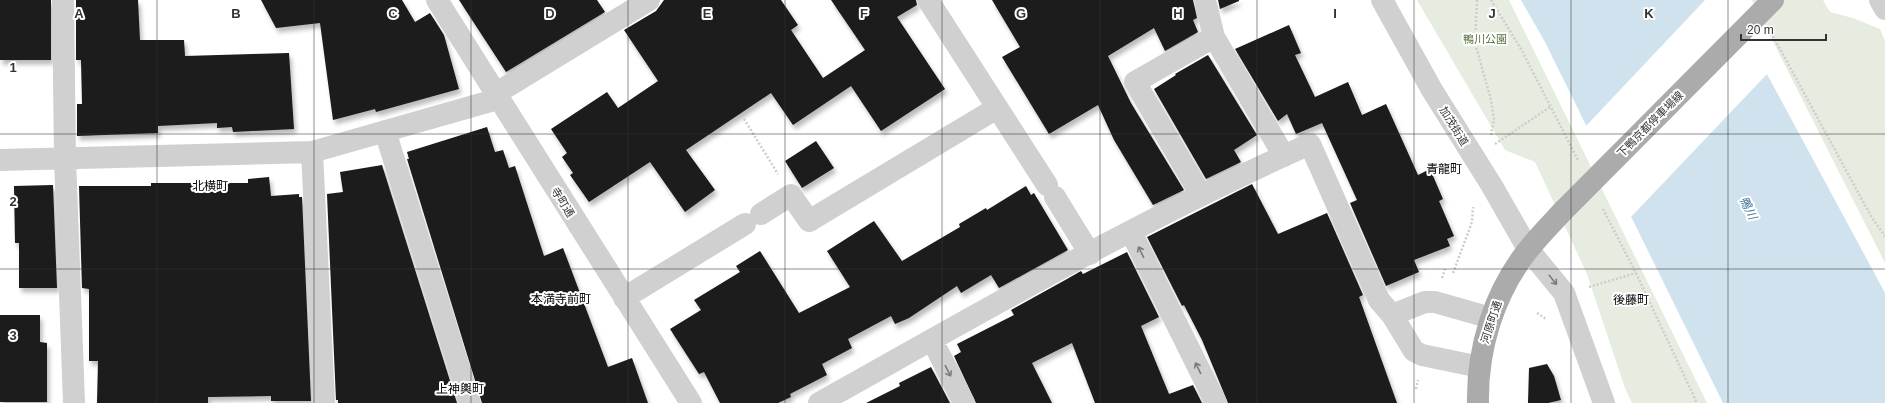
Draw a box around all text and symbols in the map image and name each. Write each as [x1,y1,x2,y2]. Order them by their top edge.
text: A [74,6,84,21]
text: B [231,6,241,21]
text: C [388,6,398,21]
text: D [545,6,555,21]
text: E [703,6,712,21]
text: F [860,6,868,21]
text: G [1016,6,1026,21]
text: H [1173,6,1183,21]
text: I [1333,6,1337,21]
text: J [1488,6,1496,21]
text: K [1644,6,1654,21]
scale bar [1741,16,1826,42]
text: 20 m [1747,23,1774,37]
park label: 鴨川公園 [1463,33,1507,45]
text: 1 [9,60,17,75]
street label: 下鴨京都停車場線 [1615,89,1685,159]
street label: 加茂街道 [1437,104,1471,148]
district label: 青龍町 [1426,162,1462,176]
district label: 北横町 [192,179,228,193]
street label: 寺町通 [549,185,577,219]
text: 2 [9,194,17,209]
water label: 鴨川 [1736,194,1760,224]
one-way arrow [1137,246,1144,258]
one-way arrow [1548,274,1557,285]
district label: 本満寺前町 [531,292,591,306]
district label: 後藤町 [1613,293,1649,307]
street label: 河原町通 [1478,299,1504,345]
text: 3 [9,328,17,343]
one-way arrow [1194,362,1201,374]
one-way arrow [945,365,952,377]
district label: 上神輿町 [436,382,484,396]

